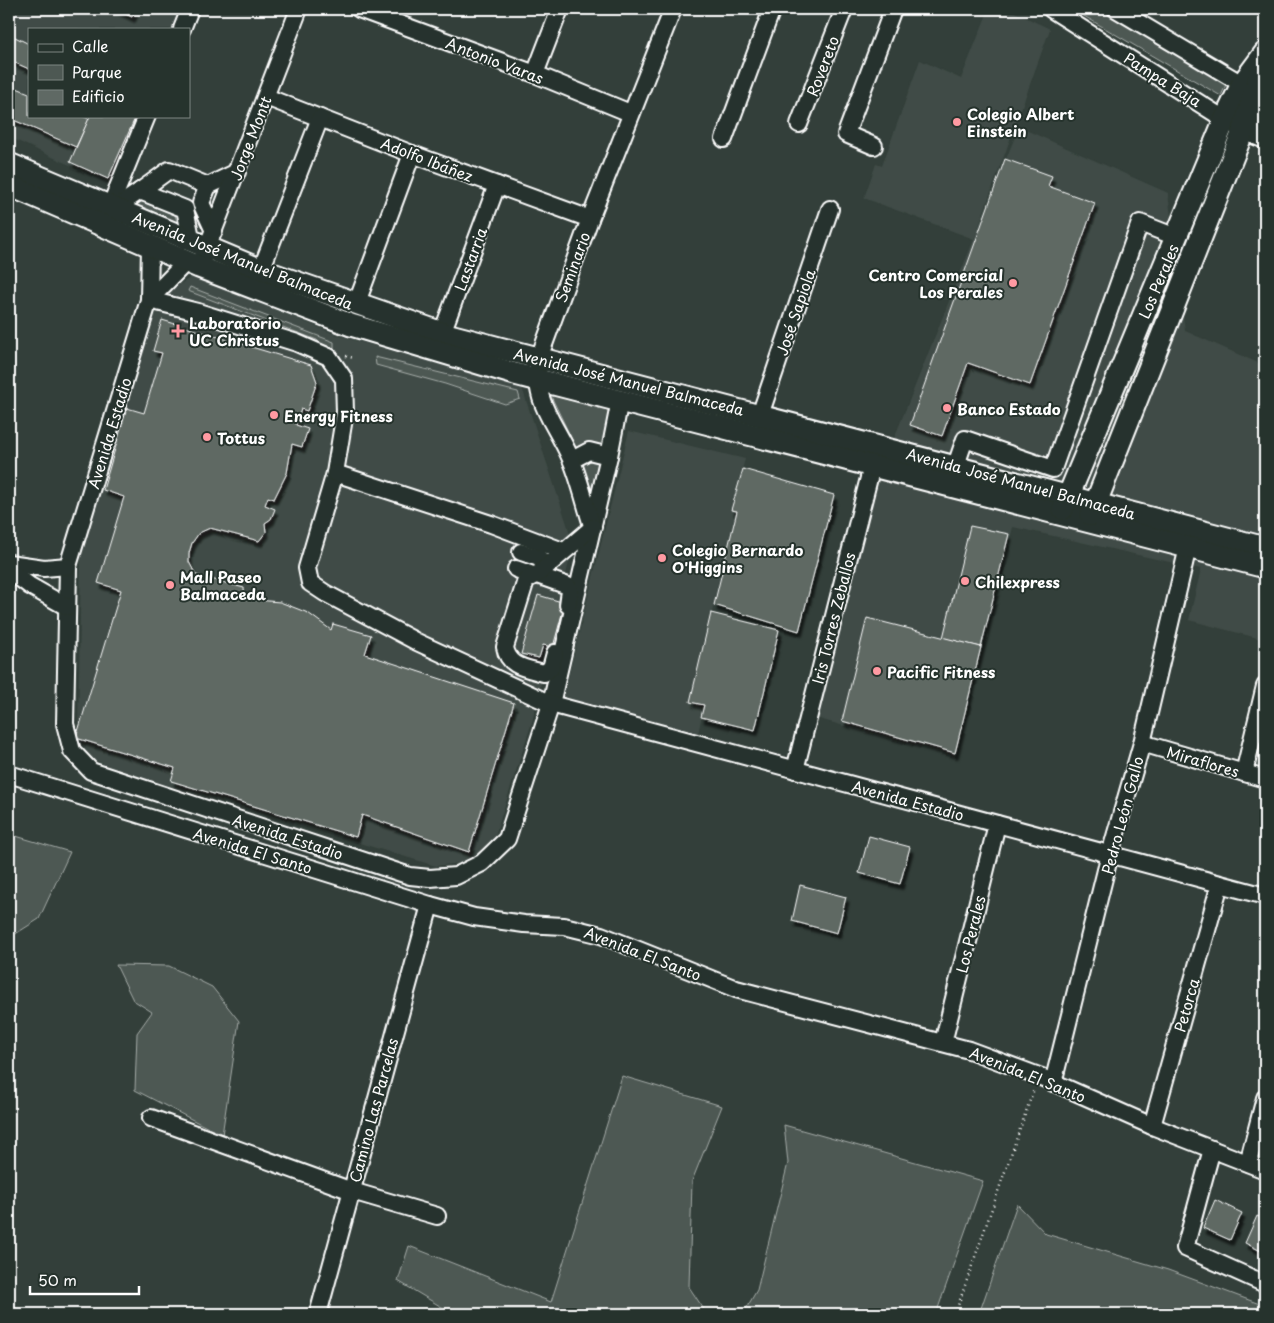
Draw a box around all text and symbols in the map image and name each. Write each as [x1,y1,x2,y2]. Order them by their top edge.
legend [28,28,190,118]
street label: Antonio Varas [443,31,547,89]
street label: Rovereto [800,32,844,100]
text: Calle [72,34,109,57]
street label: Pampa Baja [1120,46,1207,112]
text: Parque [72,60,122,83]
text: Edificio [72,84,125,107]
street label: Jorge Montt [223,93,277,183]
place label: Colegio Albert Einstein [967,102,1074,142]
marker: Colegio Albert Einstein [951,116,963,128]
street label: Adolfo Ibáñez [378,131,476,187]
street label: Avenida José Manuel Balmaceda [129,205,358,315]
street label: Lastarria [448,223,492,294]
street label: Seminario [549,228,595,306]
street label: Los Perales [1132,240,1184,322]
place label: Centro Comercial Los Perales [869,263,1003,303]
street label: José Sapiola [769,265,821,358]
marker: Centro Comercial Los Perales [1007,277,1019,289]
place label: Laboratorio UC Christus [189,311,281,351]
marker: Laboratorio UC Christus [171,324,185,338]
street label: Avenida José Manuel Balmaceda [512,341,747,421]
street label: Avenida Estadio [81,375,137,491]
place label: Banco Estado [957,397,1061,420]
marker: Banco Estado [941,402,953,414]
place label: Energy Fitness [284,404,393,427]
marker: Energy Fitness [268,409,280,421]
place label: Tottus [217,426,265,449]
marker: Tottus [201,431,213,443]
street label: Avenida José Manuel Balmaceda [904,441,1139,525]
place label: Colegio Bernardo O'Higgins [672,538,803,578]
street label: Iris Torres Zeballos [806,550,861,686]
marker: Colegio Bernardo O'Higgins [656,552,668,564]
place label: Mall Paseo Balmaceda [180,565,267,605]
place label: Chilexpress [975,570,1060,593]
marker: Chilexpress [959,575,971,587]
marker: Mall Paseo Balmaceda [164,579,176,591]
place label: Pacific Fitness [887,660,995,683]
marker: Pacific Fitness [871,665,883,677]
street label: Miraflores [1164,740,1242,782]
street label: Pedro León Gallo [1095,754,1149,876]
street label: Avenida Estadio [849,774,967,826]
street label: Avenida Estadio [230,807,346,865]
street label: Avenida El Santo [191,821,315,879]
street label: Los Perales [949,892,991,975]
street label: Avenida El Santo [581,920,705,986]
street label: Petorca [1167,975,1205,1035]
street label: Camino Las Parcelas [343,1035,403,1185]
street label: Avenida El Santo [966,1040,1090,1108]
scale bar [30,1263,139,1295]
text: 50 m [38,1268,77,1291]

